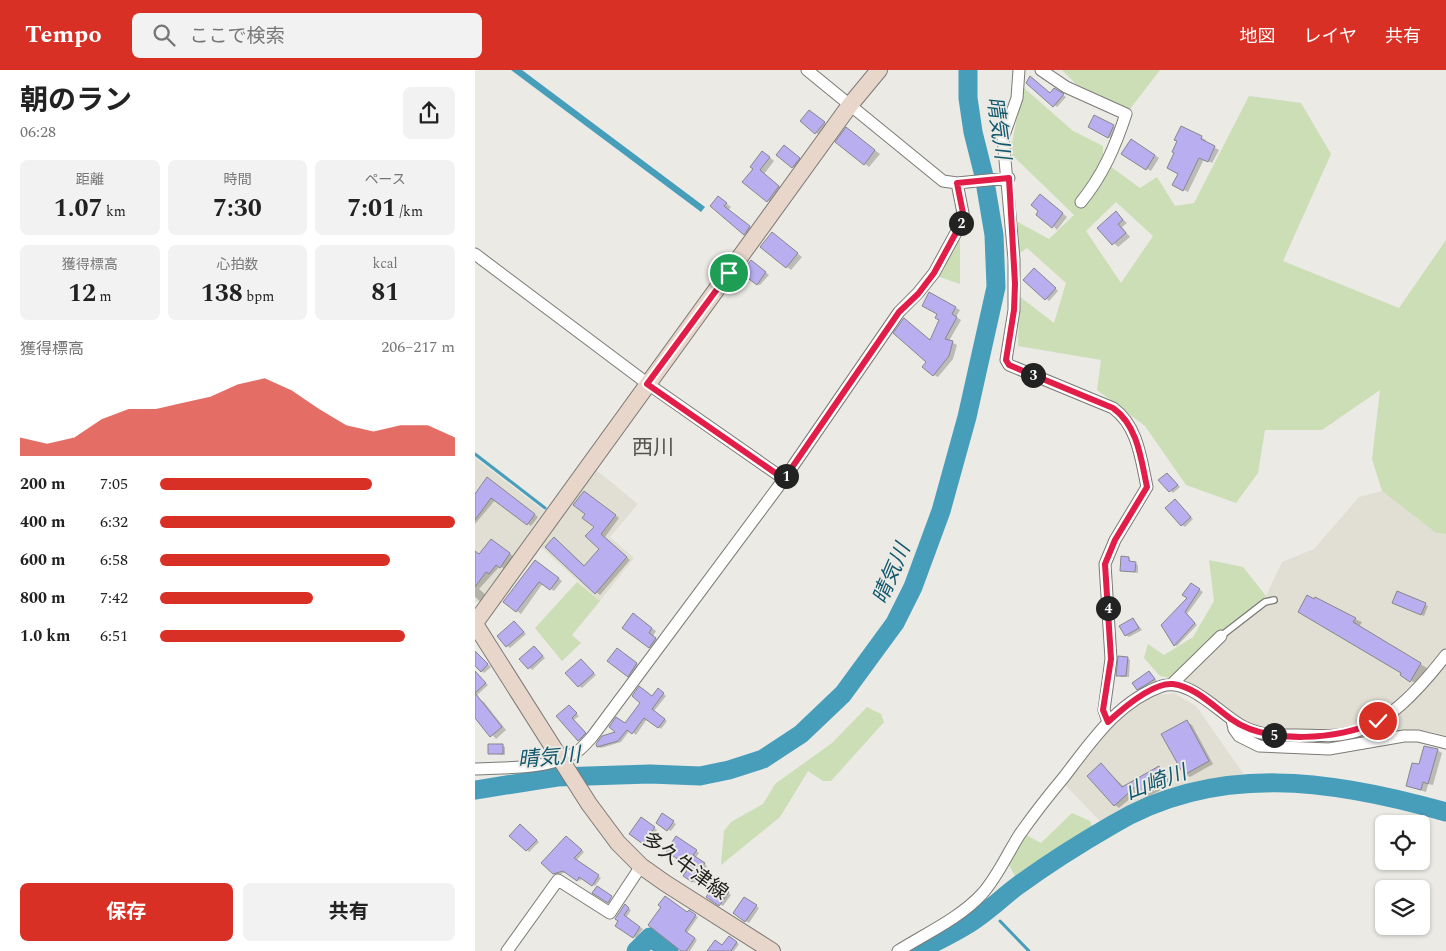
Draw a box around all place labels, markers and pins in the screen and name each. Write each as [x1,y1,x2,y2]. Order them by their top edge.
pin: 2 [949,210,973,236]
pin [708,252,750,294]
pin: 3 [1021,362,1045,388]
pin: 1 [773,464,799,488]
pin: 4 [1095,596,1121,620]
pin [1357,700,1399,742]
pin: 5 [1261,722,1287,748]

